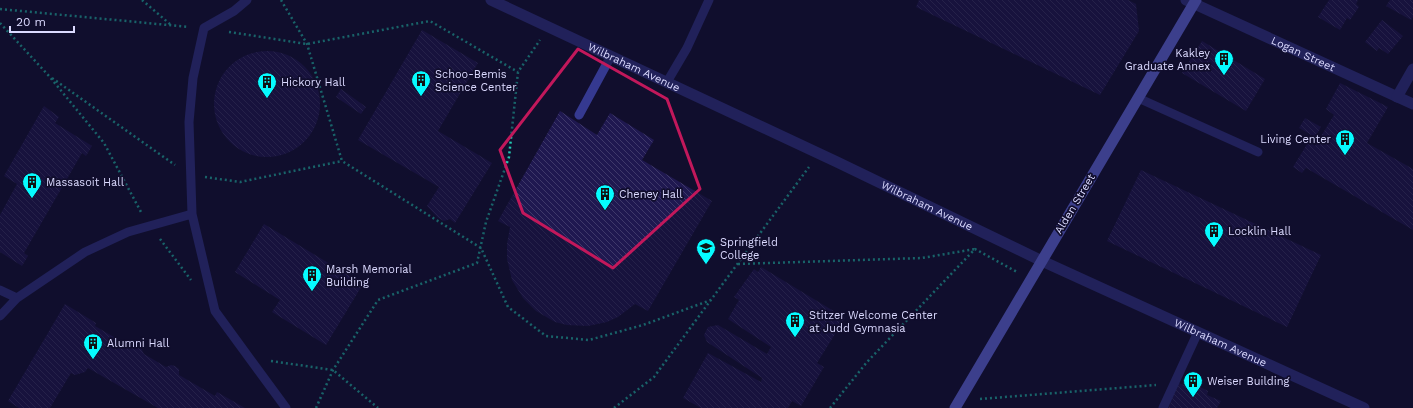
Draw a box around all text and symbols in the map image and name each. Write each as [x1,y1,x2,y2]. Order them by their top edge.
scale bar [10,8,74,34]
text: 20 m [16,15,46,29]
street label: Logan Street [1269,33,1338,74]
street label: Wilbraham Avenue [586,40,682,94]
place label: Kakley Graduate Annex [1125,47,1210,73]
building icon: Kakley Graduate Annex [1213,48,1235,76]
place label: Schoo-Bemis Science Center [435,68,517,94]
building icon: Schoo-Bemis Science Center [410,69,432,97]
building icon: Hickory Hall [256,71,278,99]
place label: Hickory Hall [281,76,346,89]
building icon: Living Center [1334,128,1356,156]
place label: Living Center [1260,133,1332,146]
building icon: Massasoit Hall [21,171,43,199]
street label: Alden Street [1052,171,1098,236]
place label: Massasoit Hall [46,176,125,189]
street label: Wilbraham Avenue [879,178,975,233]
building icon: Cheney Hall [594,183,616,211]
place label: Cheney Hall [619,188,683,201]
building icon: Locklin Hall [1203,220,1225,248]
place label: Locklin Hall [1228,225,1292,238]
place label: Springfield College [720,236,778,262]
school or university icon: Springfield College [695,237,717,265]
place label: Marsh Memorial Building [326,263,413,289]
building icon: Marsh Memorial Building [301,264,323,292]
place label: Stitzer Welcome Center at Judd Gymnasia [809,309,938,335]
building icon: Stitzer Welcome Center at Judd Gymnasia [784,310,806,338]
street label: Wilbraham Avenue [1172,316,1269,369]
building icon: Alumni Hall [82,332,104,360]
place label: Alumni Hall [107,337,170,350]
building icon: Weiser Building [1182,370,1204,398]
place label: Weiser Building [1207,375,1289,388]

